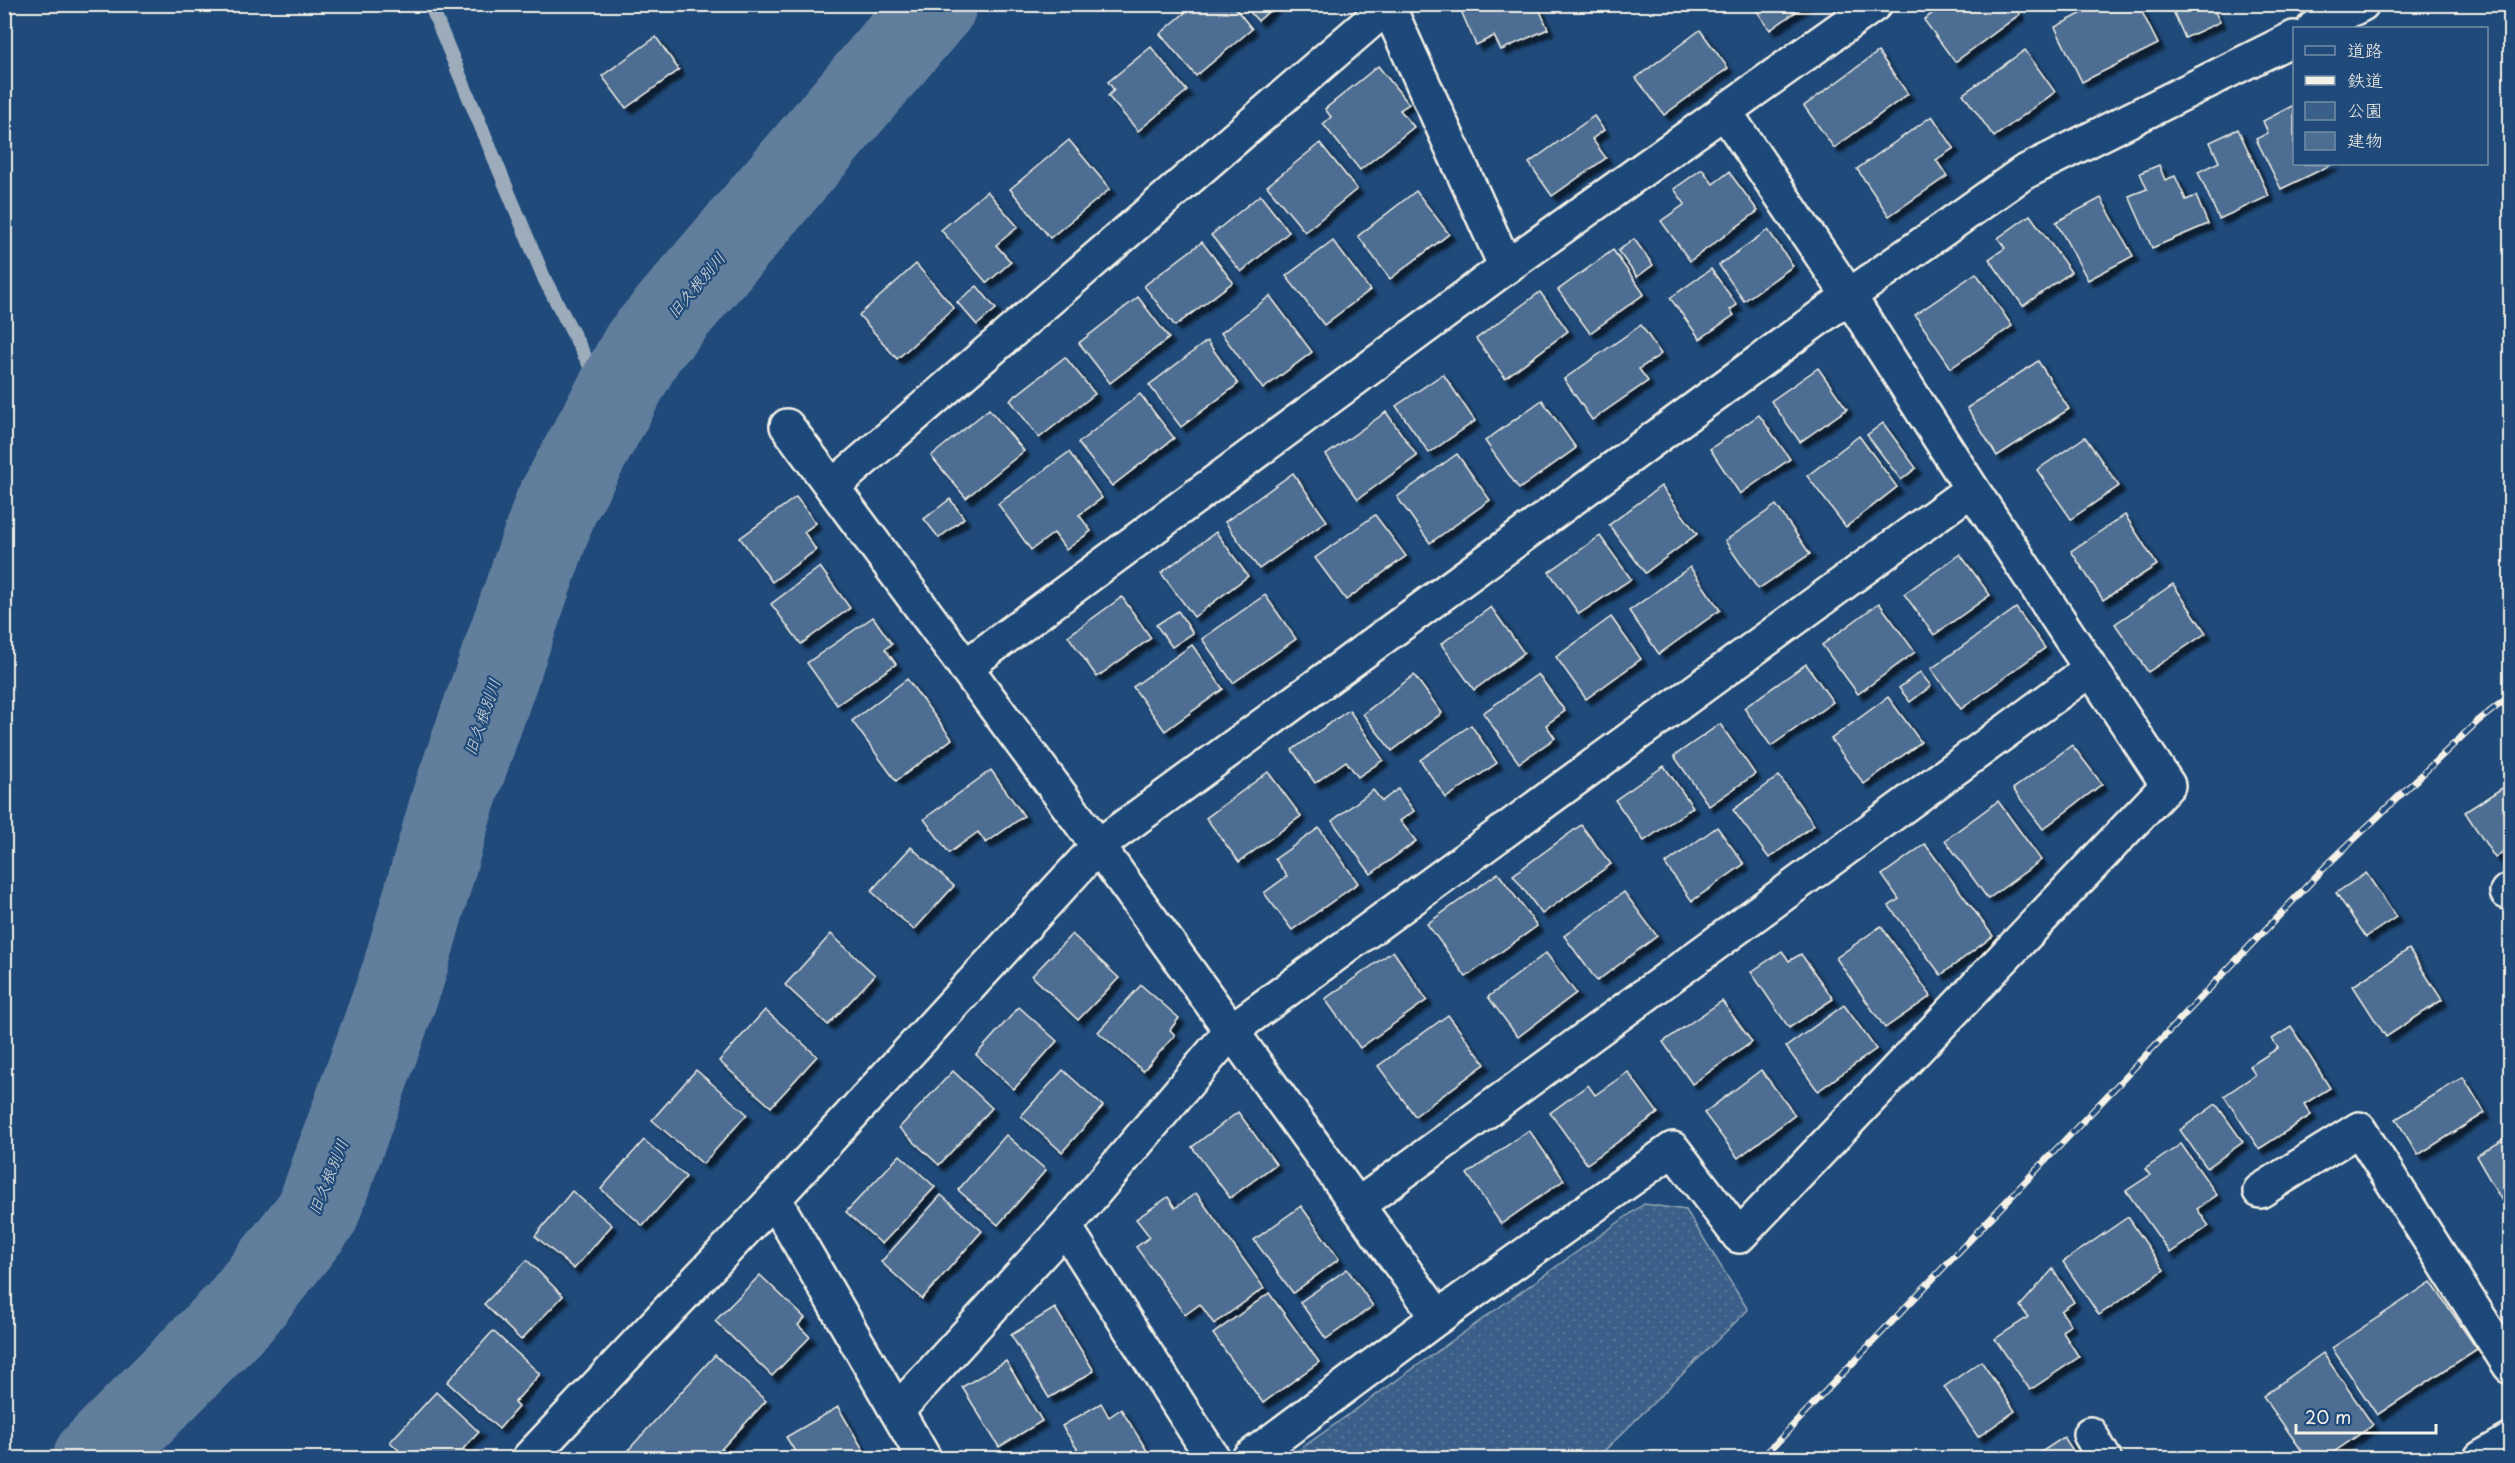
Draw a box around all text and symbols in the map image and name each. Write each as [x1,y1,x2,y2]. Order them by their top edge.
legend [2293,27,2488,165]
text: 道路 [2347,36,2383,63]
text: 鉄道 [2347,66,2383,93]
text: 公園 [2347,96,2383,123]
text: 建物 [2347,126,2383,153]
water label: 旧久根別川 [660,246,730,323]
water label: 旧久根別川 [457,675,505,758]
water label: 旧久根別川 [301,1135,353,1218]
scale bar [2296,1397,2436,1435]
text: 20 m [2305,1403,2351,1430]

